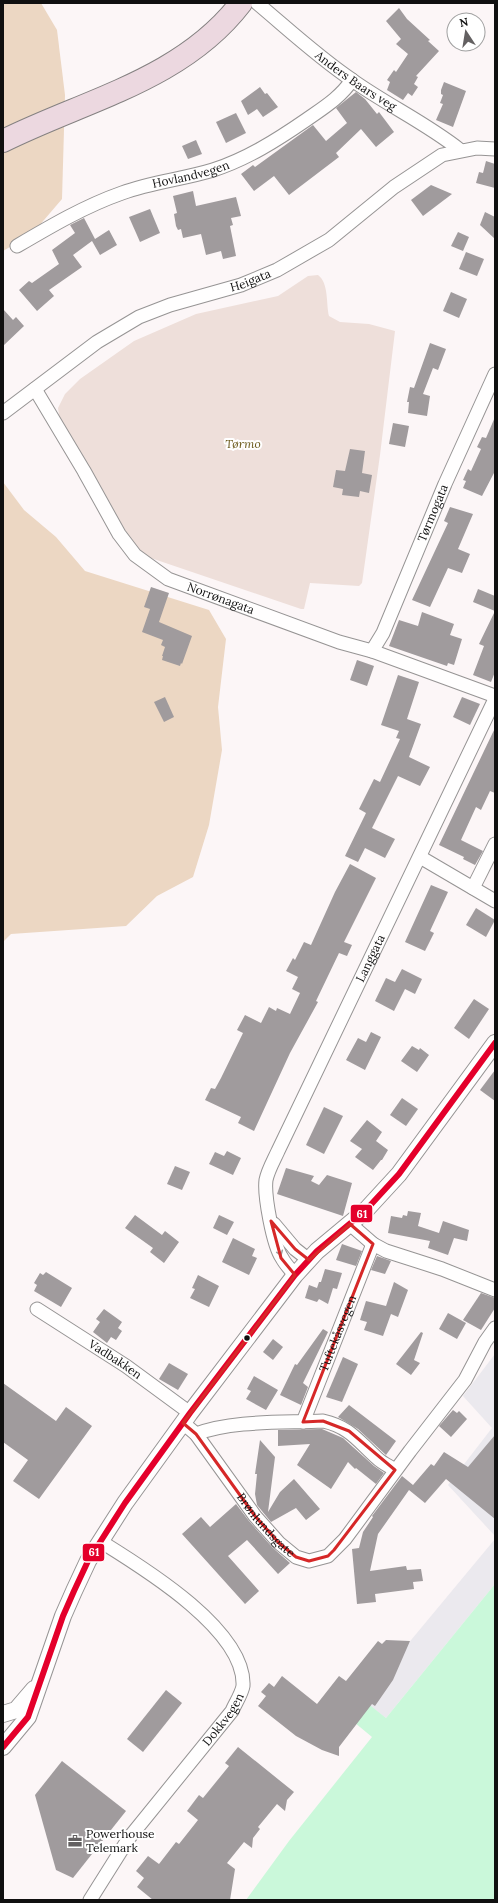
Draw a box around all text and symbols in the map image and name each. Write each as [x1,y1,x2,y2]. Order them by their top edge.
north arrow [446,12,486,52]
text: N [458,14,470,30]
street label: Anders Baars veg [312,47,400,114]
street label: Hovlandvegen [151,157,231,191]
street label: Heigata [228,265,273,295]
park label: Tørmo [225,436,261,451]
street label: Tørmogata [414,482,451,544]
street label: Norrønagata [185,579,257,617]
street label: Langgata [352,932,388,984]
line badge: 61 [350,1204,373,1223]
text: 61 [357,1207,368,1221]
one-way arrow [275,1244,283,1256]
street label: Tuftekåsvegen [315,1293,359,1374]
unlabelled marker [242,1333,252,1343]
street label: Vadbakken [85,1335,145,1382]
street label: Brønlundsgate [234,1490,299,1560]
line badge: 61 [82,1543,105,1562]
text: 61 [89,1545,100,1559]
street label: Dokkvegen [199,1690,247,1749]
place label: Powerhouse Telemark [86,1826,155,1855]
office icon: Powerhouse Telemark [67,1833,83,1849]

